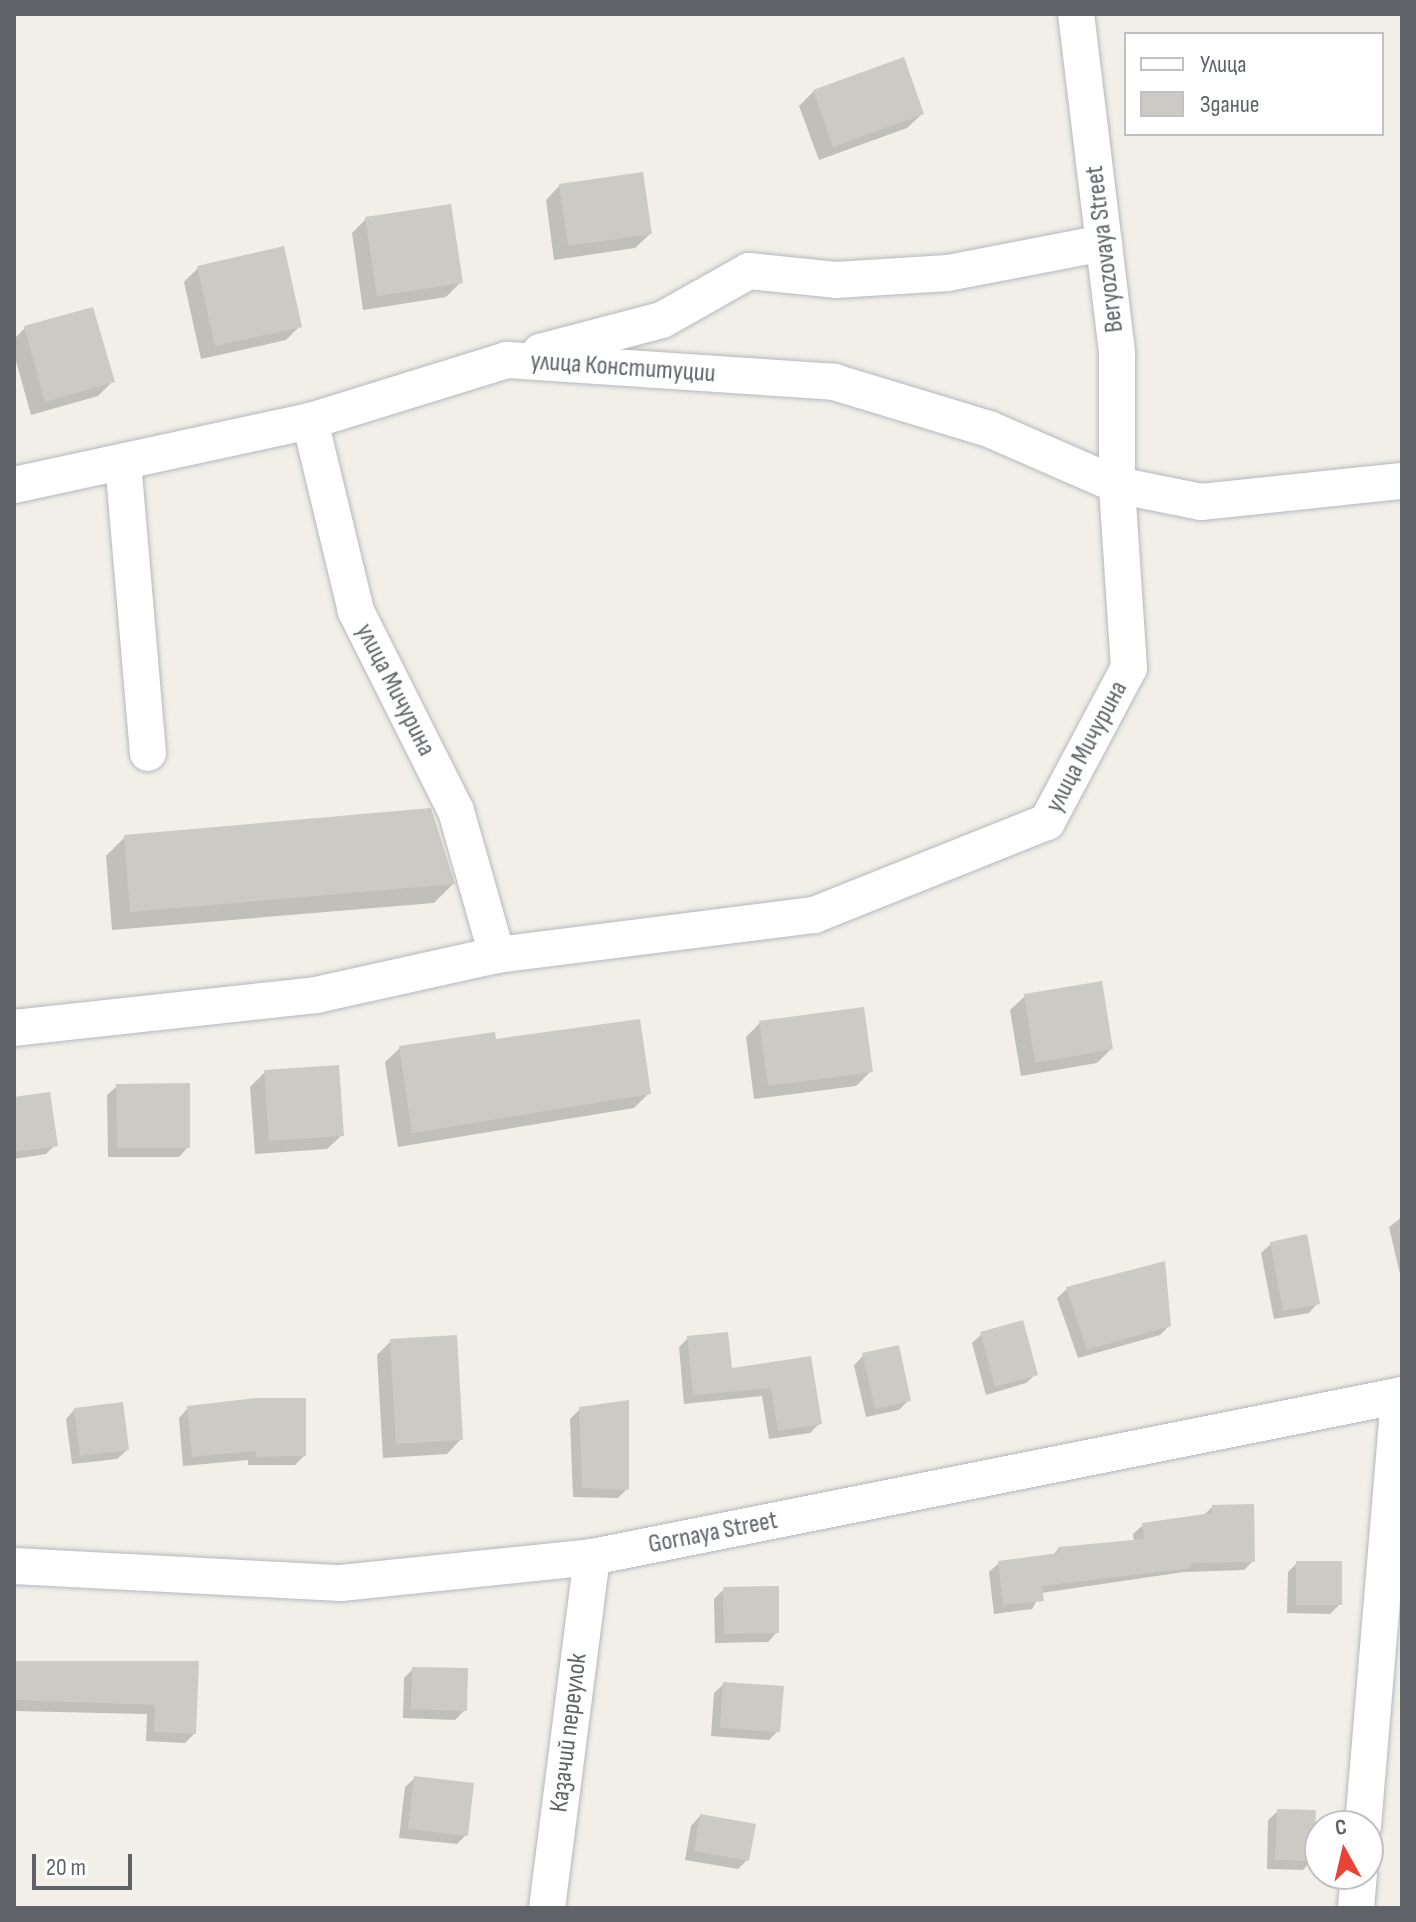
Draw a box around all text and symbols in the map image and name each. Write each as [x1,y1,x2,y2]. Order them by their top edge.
legend [1124,32,1384,136]
text: Улица [1200,50,1246,79]
text: Здание [1200,90,1259,119]
street label: Beryozovaya Street [1079,164,1131,334]
street label: улица Конституции [530,346,716,390]
street label: улица Мичурина [348,619,442,761]
street label: улица Мичурина [1039,676,1135,818]
street label: Gornaya Street [646,1505,780,1561]
street label: Казачий переулок [544,1652,594,1814]
north arrow [1304,1810,1384,1890]
text: С [1333,1814,1348,1842]
scale bar [36,1838,136,1888]
text: 20 m [46,1853,86,1882]

